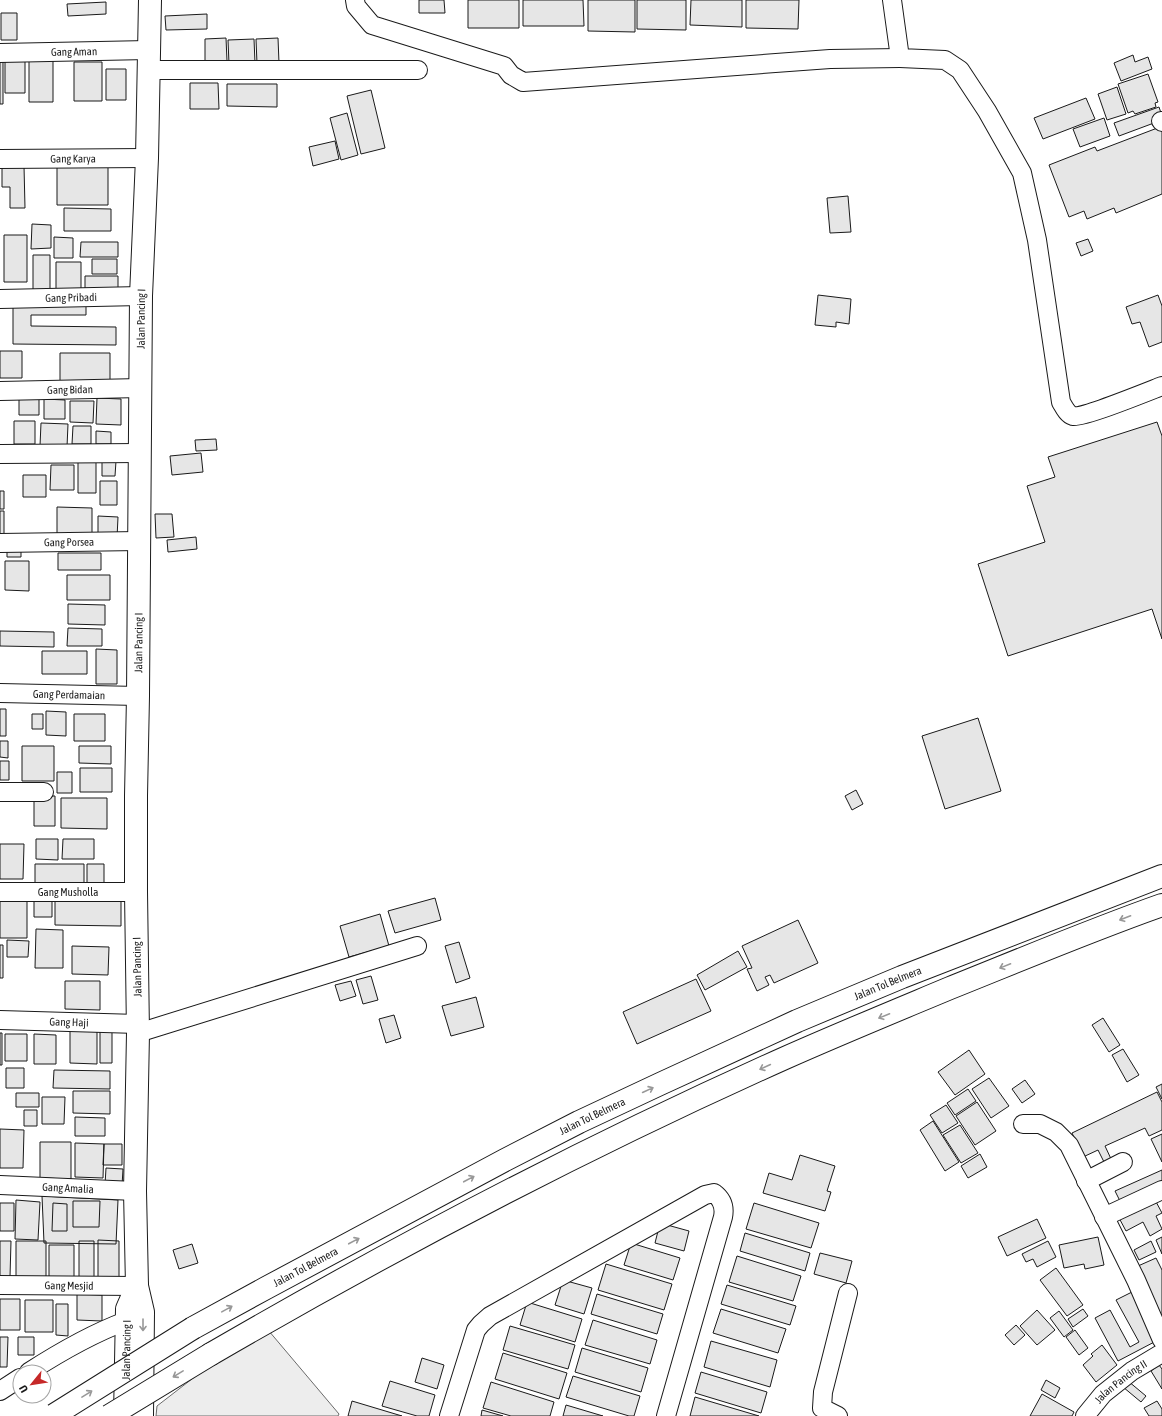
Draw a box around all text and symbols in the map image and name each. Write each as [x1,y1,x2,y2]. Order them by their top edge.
street label: Gang Aman [51,45,97,58]
street label: Gang Karya [50,152,96,165]
street label: Jalan Pancing I [135,288,147,349]
street label: Gang Pribadi [45,291,97,304]
street label: Gang Bidan [47,383,93,396]
street label: Gang Porsea [44,536,94,548]
street label: Jalan Pancing I [132,613,145,673]
street label: Gang Perdamaian [33,688,105,701]
street label: Gang Musholla [38,886,98,898]
one-way arrow [1120,915,1132,923]
street label: Jalan Pancing I [130,937,144,997]
one-way arrow [999,963,1011,971]
street label: Jalan Tol Belmera [852,964,923,1002]
one-way arrow [879,1012,891,1020]
street label: Gang Haji [49,1015,89,1029]
one-way arrow [759,1064,771,1071]
one-way arrow [641,1086,653,1093]
street label: Jalan Tol Belmera [557,1095,627,1137]
one-way arrow [463,1175,475,1183]
street label: Gang Amalia [42,1181,94,1195]
one-way arrow [348,1236,360,1244]
street label: Jalan Tol Belmera [271,1245,340,1289]
street label: Gang Mesjid [44,1279,94,1292]
one-way arrow [221,1305,233,1313]
one-way arrow [139,1318,147,1331]
street label: Jalan Pancing I [120,1320,133,1380]
street label: Jalan Pancing II [1092,1358,1149,1405]
north arrow [12,1364,52,1404]
one-way arrow [172,1371,184,1379]
text: U [17,1383,30,1395]
one-way arrow [81,1390,93,1398]

